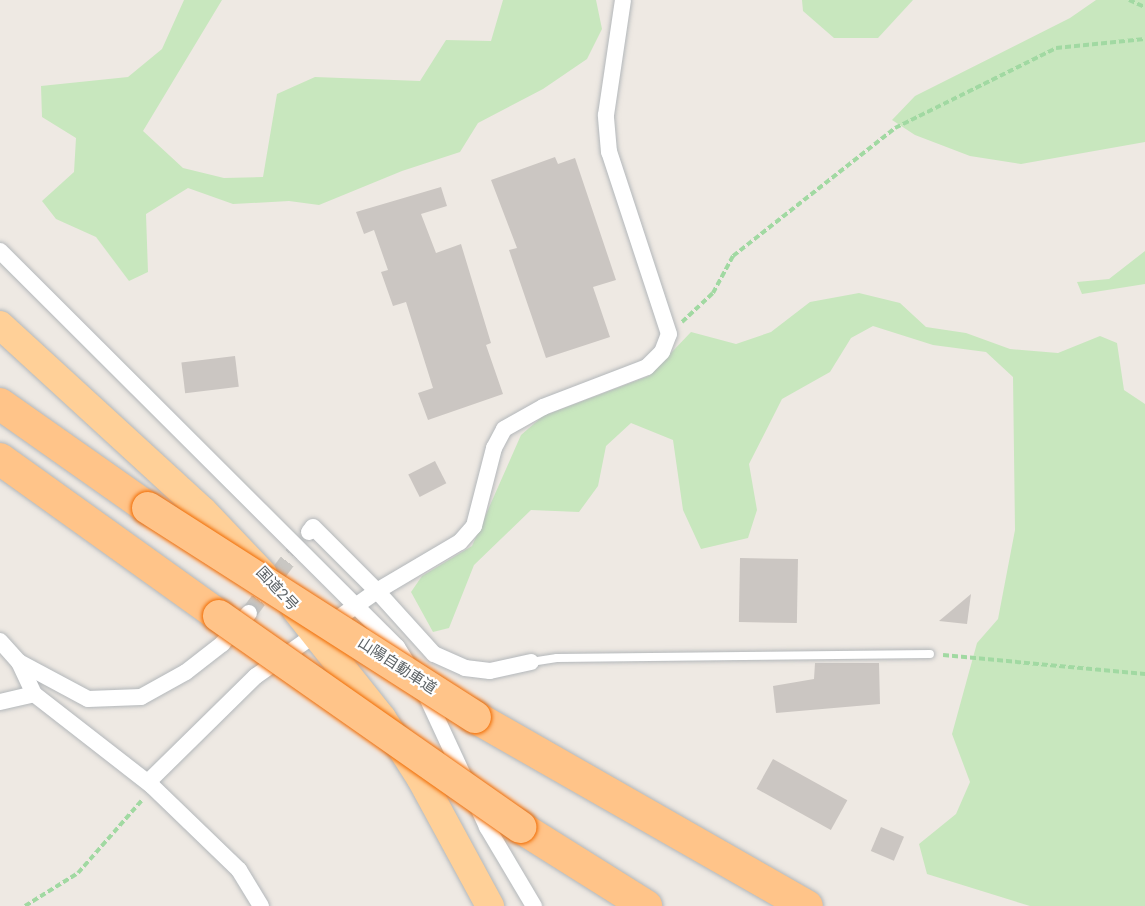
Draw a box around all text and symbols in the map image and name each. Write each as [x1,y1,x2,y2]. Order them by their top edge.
street label: 国道2号 [252,563,302,615]
street label: 山陽自動車道 [354,634,440,698]

